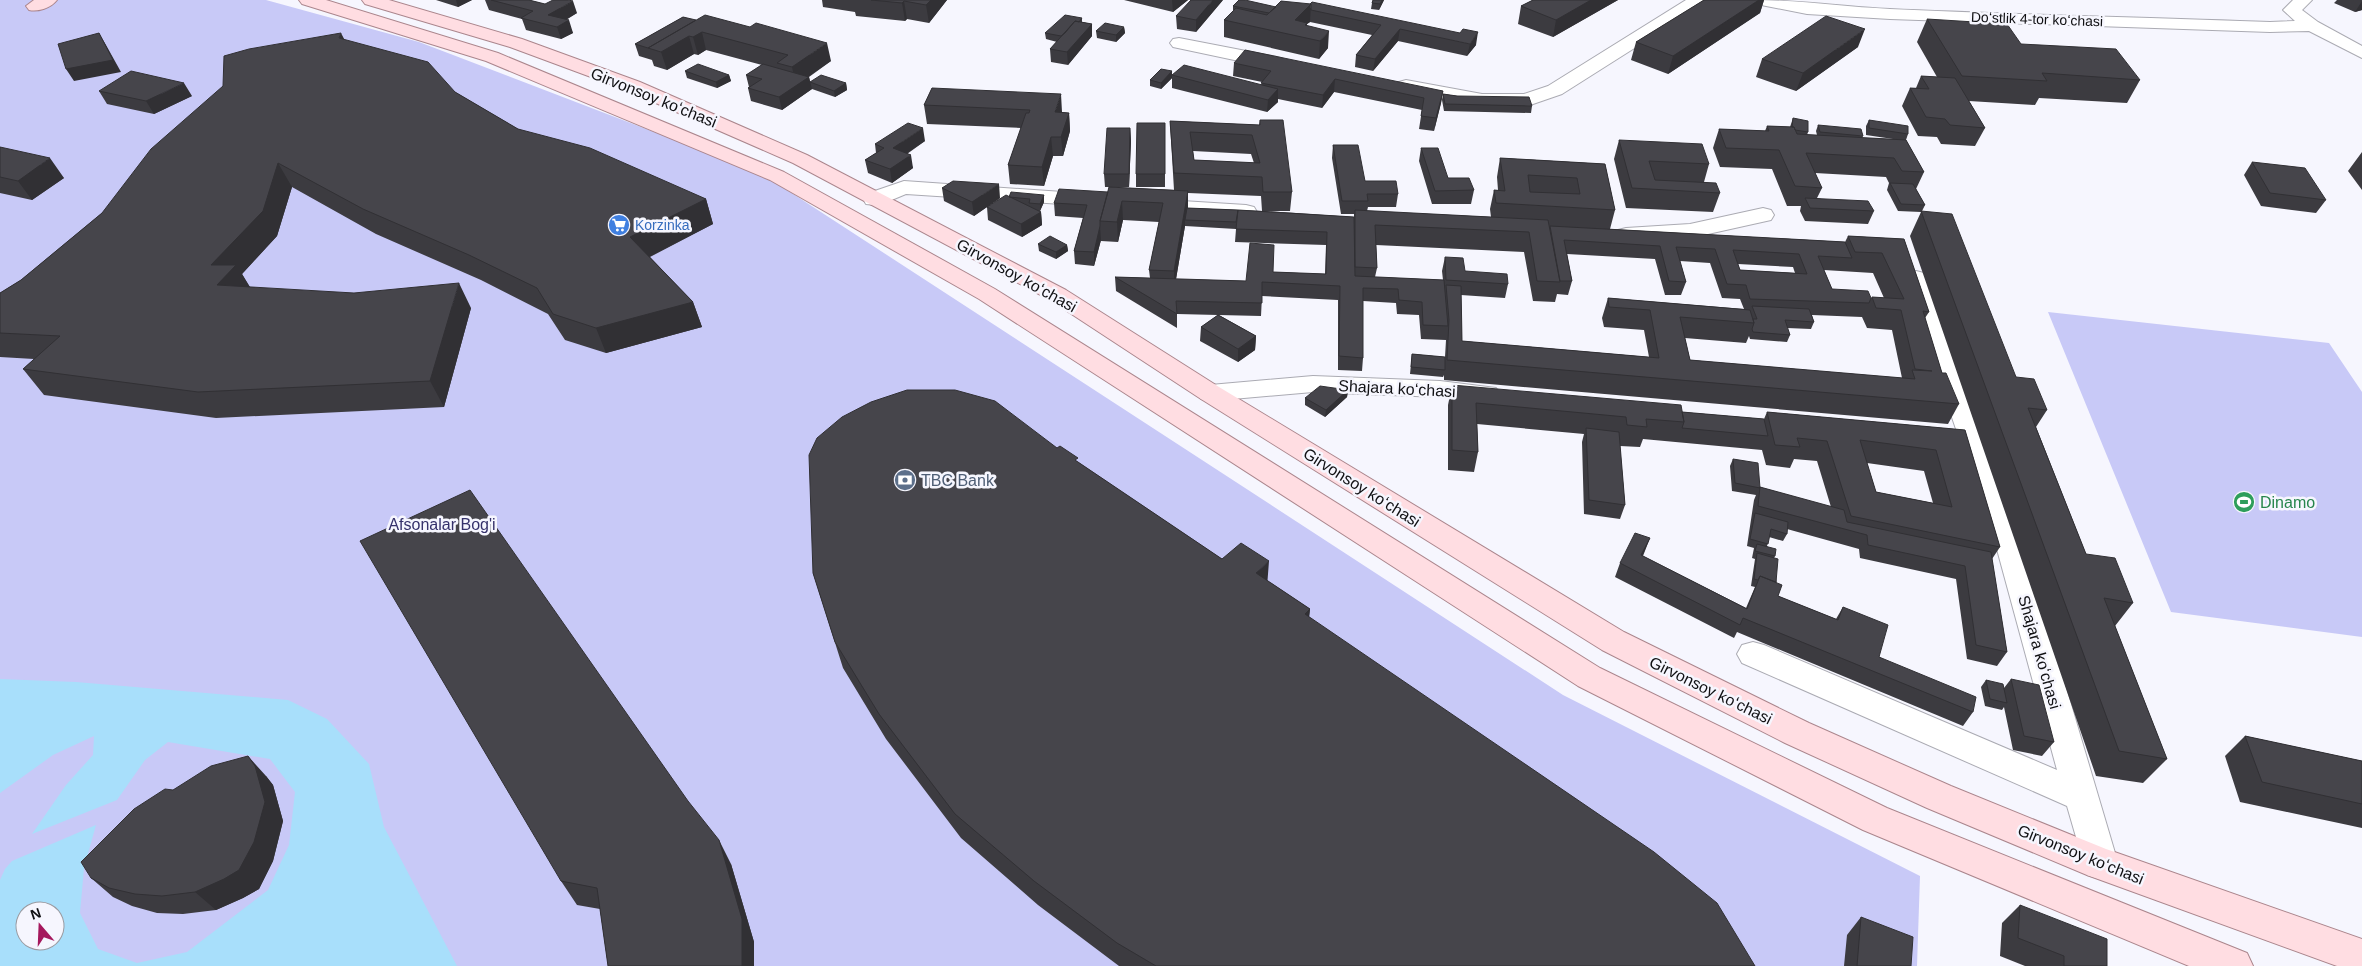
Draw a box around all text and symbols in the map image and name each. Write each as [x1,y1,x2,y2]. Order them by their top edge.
street label: Doʻstlik 4-tor koʻchasi [1971,9,2103,29]
street label: Girvonsoy koʻchasi [588,64,719,130]
supermarket icon: Korzinka [607,213,631,237]
place label: Korzinka [635,217,690,233]
street label: Girvonsoy koʻchasi [954,235,1080,315]
street label: Shajara koʻchasi [1338,377,1456,400]
street label: Girvonsoy koʻchasi [1300,445,1423,530]
bank icon: TBC Bank [893,468,917,492]
place label: TBC Bank [921,472,995,489]
sports icon: Dinamo [2232,490,2256,514]
place label: Dinamo [2260,494,2315,511]
park label: Afsonalar Bog'i [388,516,496,533]
street label: Shajara koʻchasi [2015,593,2064,711]
street label: Girvonsoy koʻchasi [1647,653,1775,728]
street label: Girvonsoy koʻchasi [2015,821,2146,887]
north arrow [15,901,65,951]
text: N [28,904,43,923]

